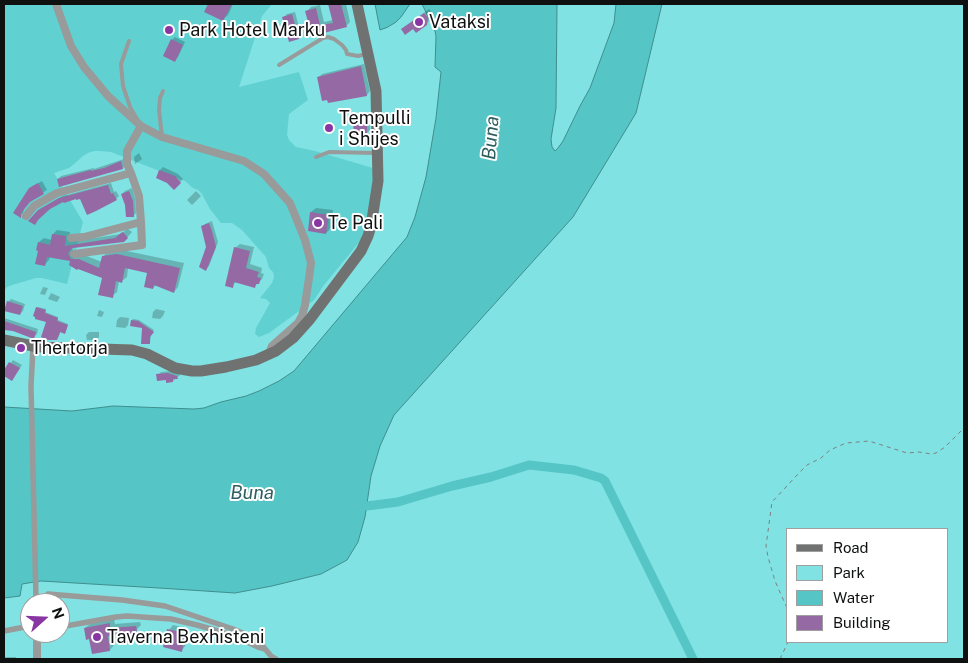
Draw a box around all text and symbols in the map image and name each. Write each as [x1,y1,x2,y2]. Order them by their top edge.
place label: Vataksi [429,11,490,33]
marker: Vataksi [413,16,425,28]
place label: Park Hotel Marku [179,19,325,41]
marker: Park Hotel Marku [163,24,175,36]
place label: Tempulli i Shijes [339,107,410,150]
water label: Buna [478,115,504,161]
marker: Tempulli i Shijes [323,122,335,134]
place label: Te Pali [328,212,383,234]
marker: Te Pali [312,217,324,229]
place label: Thertorja [31,337,108,359]
marker: Thertorja [15,342,27,354]
water label: Buna [230,482,274,504]
legend [786,528,948,643]
text: Road [833,539,869,556]
text: Park [833,564,865,581]
text: Water [833,589,875,606]
north arrow [20,593,70,643]
text: N [49,605,68,621]
text: Building [833,614,891,631]
place label: Taverna Bexhisteni [107,626,264,648]
marker: Taverna Bexhisteni [91,631,103,643]

